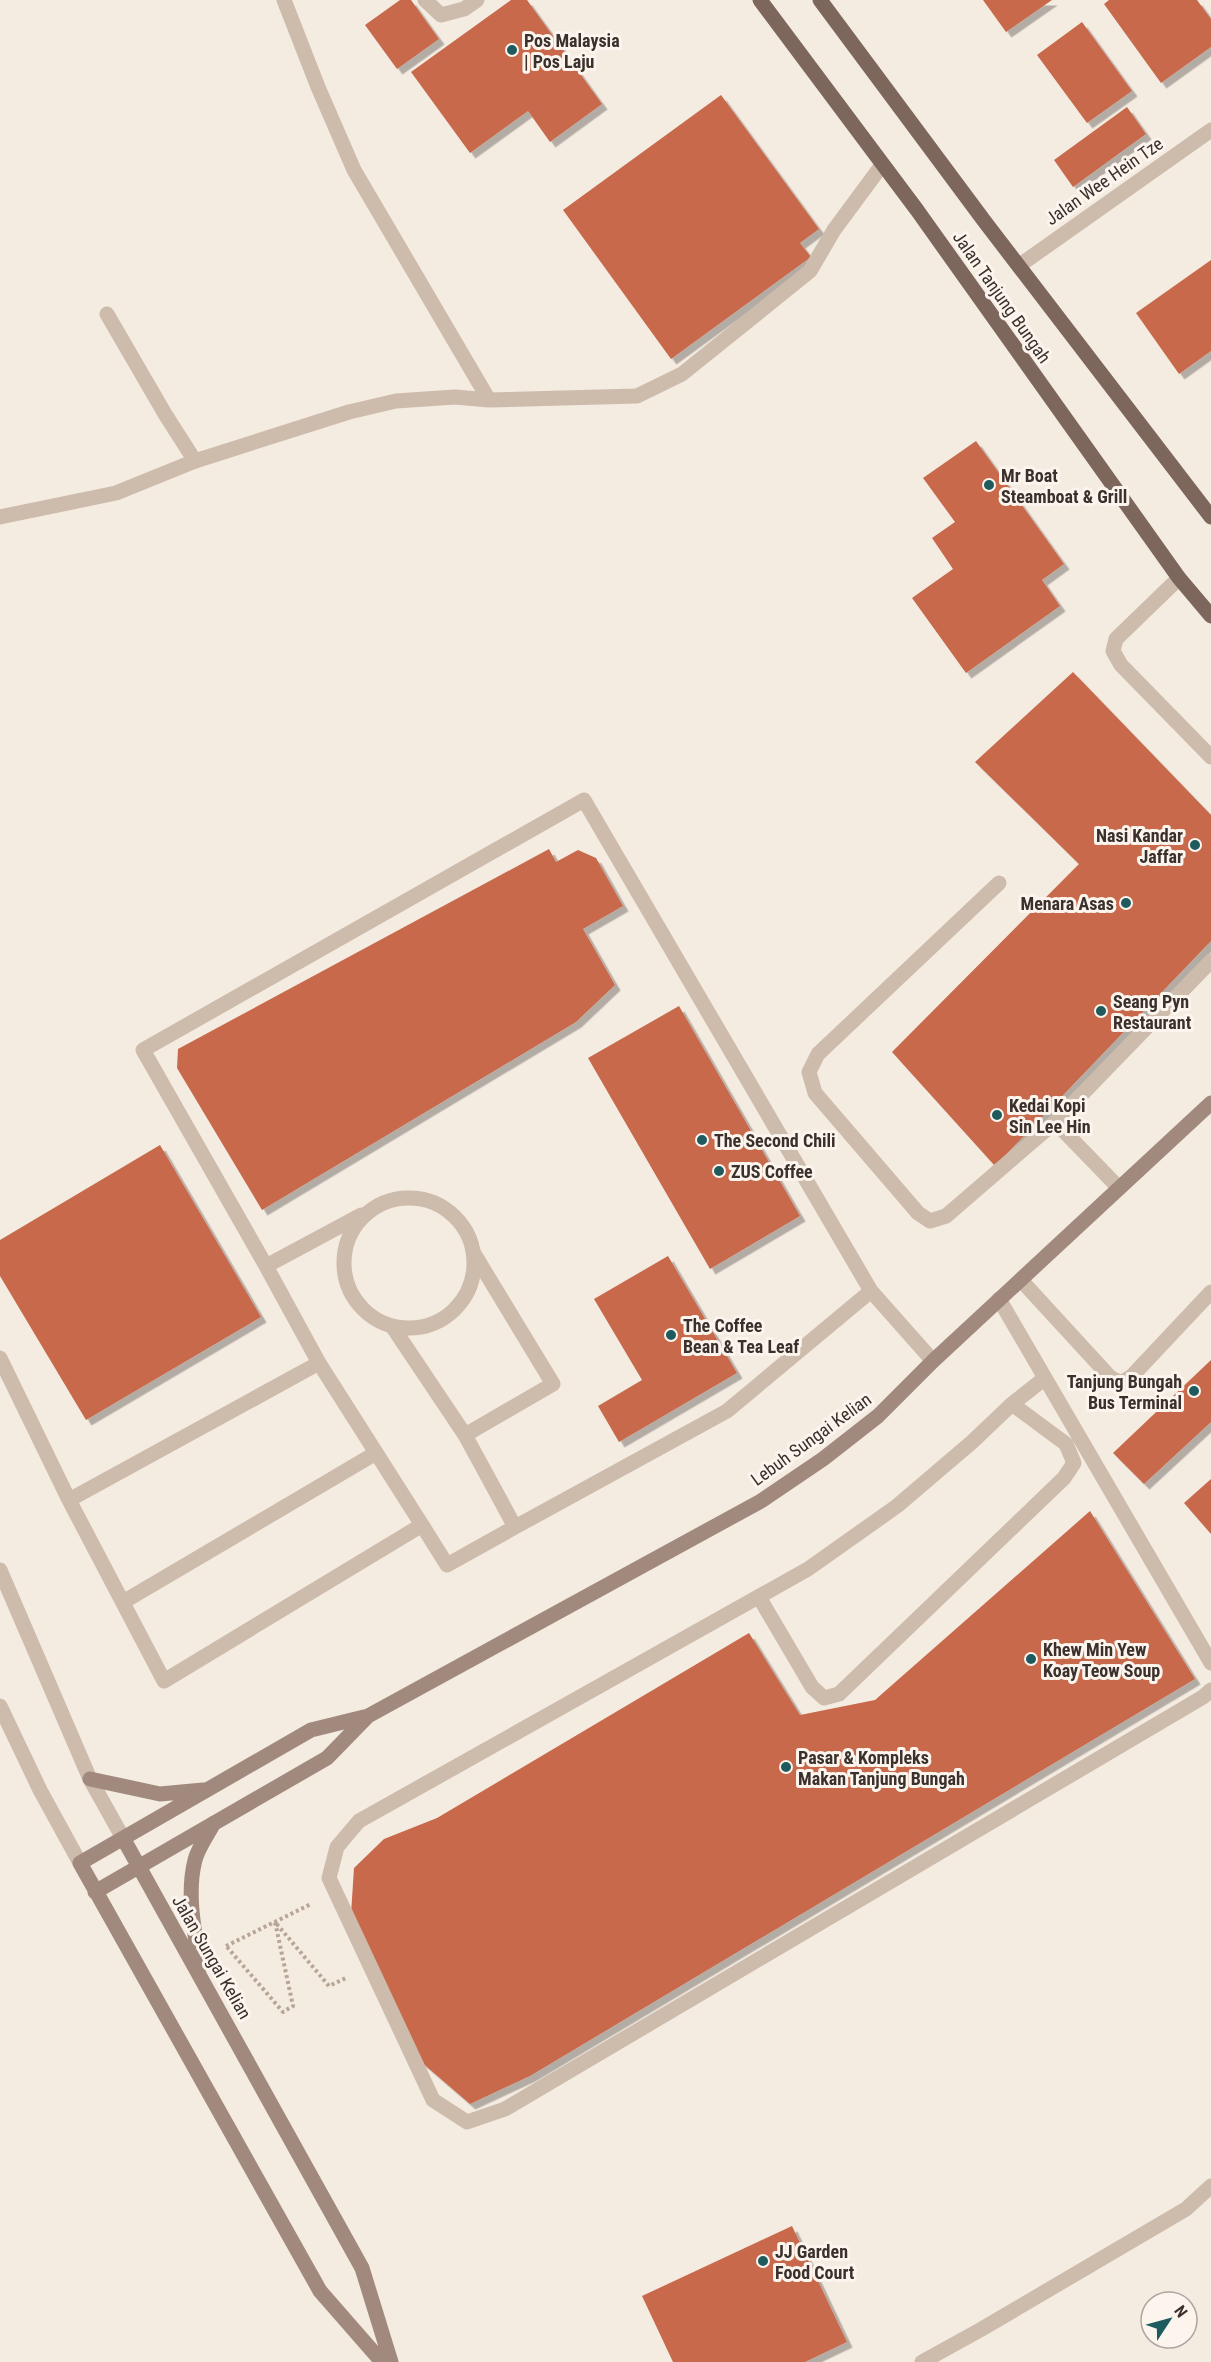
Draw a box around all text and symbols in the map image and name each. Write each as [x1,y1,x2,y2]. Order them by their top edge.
place label: Pos Malaysia | Pos Laju [524,30,620,72]
marker: Pos Malaysia | Pos Laju [505,43,519,57]
street label: Jalan Wee Hein Tze [1041,133,1167,229]
street label: Jalan Tanjung Bungah [949,227,1055,367]
place label: Mr Boat Steamboat & Grill [1001,465,1127,507]
marker: Mr Boat Steamboat & Grill [982,478,996,492]
place label: Nasi Kandar Jaffar [1096,825,1183,867]
marker: Nasi Kandar Jaffar [1188,838,1202,852]
place label: Menara Asas [1020,893,1114,914]
marker: Menara Asas [1119,896,1133,910]
place label: Seang Pyn Restaurant [1113,991,1192,1033]
marker: Seang Pyn Restaurant [1094,1004,1108,1018]
place label: Kedai Kopi Sin Lee Hin [1009,1095,1091,1137]
marker: Kedai Kopi Sin Lee Hin [990,1108,1004,1122]
place label: The Second Chili [714,1130,836,1151]
marker: The Second Chili [695,1133,709,1147]
place label: ZUS Coffee [731,1161,813,1182]
marker: ZUS Coffee [712,1164,726,1178]
place label: The Coffee Bean & Tea Leaf [683,1315,799,1357]
marker: The Coffee Bean & Tea Leaf [664,1328,678,1342]
place label: Tanjung Bungah Bus Terminal [1067,1371,1182,1413]
marker: Tanjung Bungah Bus Terminal [1187,1384,1201,1398]
street label: Lebuh Sungai Kelian [747,1388,875,1490]
place label: Khew Min Yew Koay Teow Soup [1043,1639,1160,1681]
marker: Khew Min Yew Koay Teow Soup [1024,1652,1038,1666]
place label: Pasar & Kompleks Makan Tanjung Bungah [798,1747,965,1789]
marker: Pasar & Kompleks Makan Tanjung Bungah [779,1760,793,1774]
street label: Jalan Sungai Kelian [168,1892,256,2022]
place label: JJ Garden Food Court [775,2241,855,2283]
marker: JJ Garden Food Court [756,2254,770,2268]
north arrow [1139,2290,1199,2350]
text: N [1170,2302,1191,2321]

